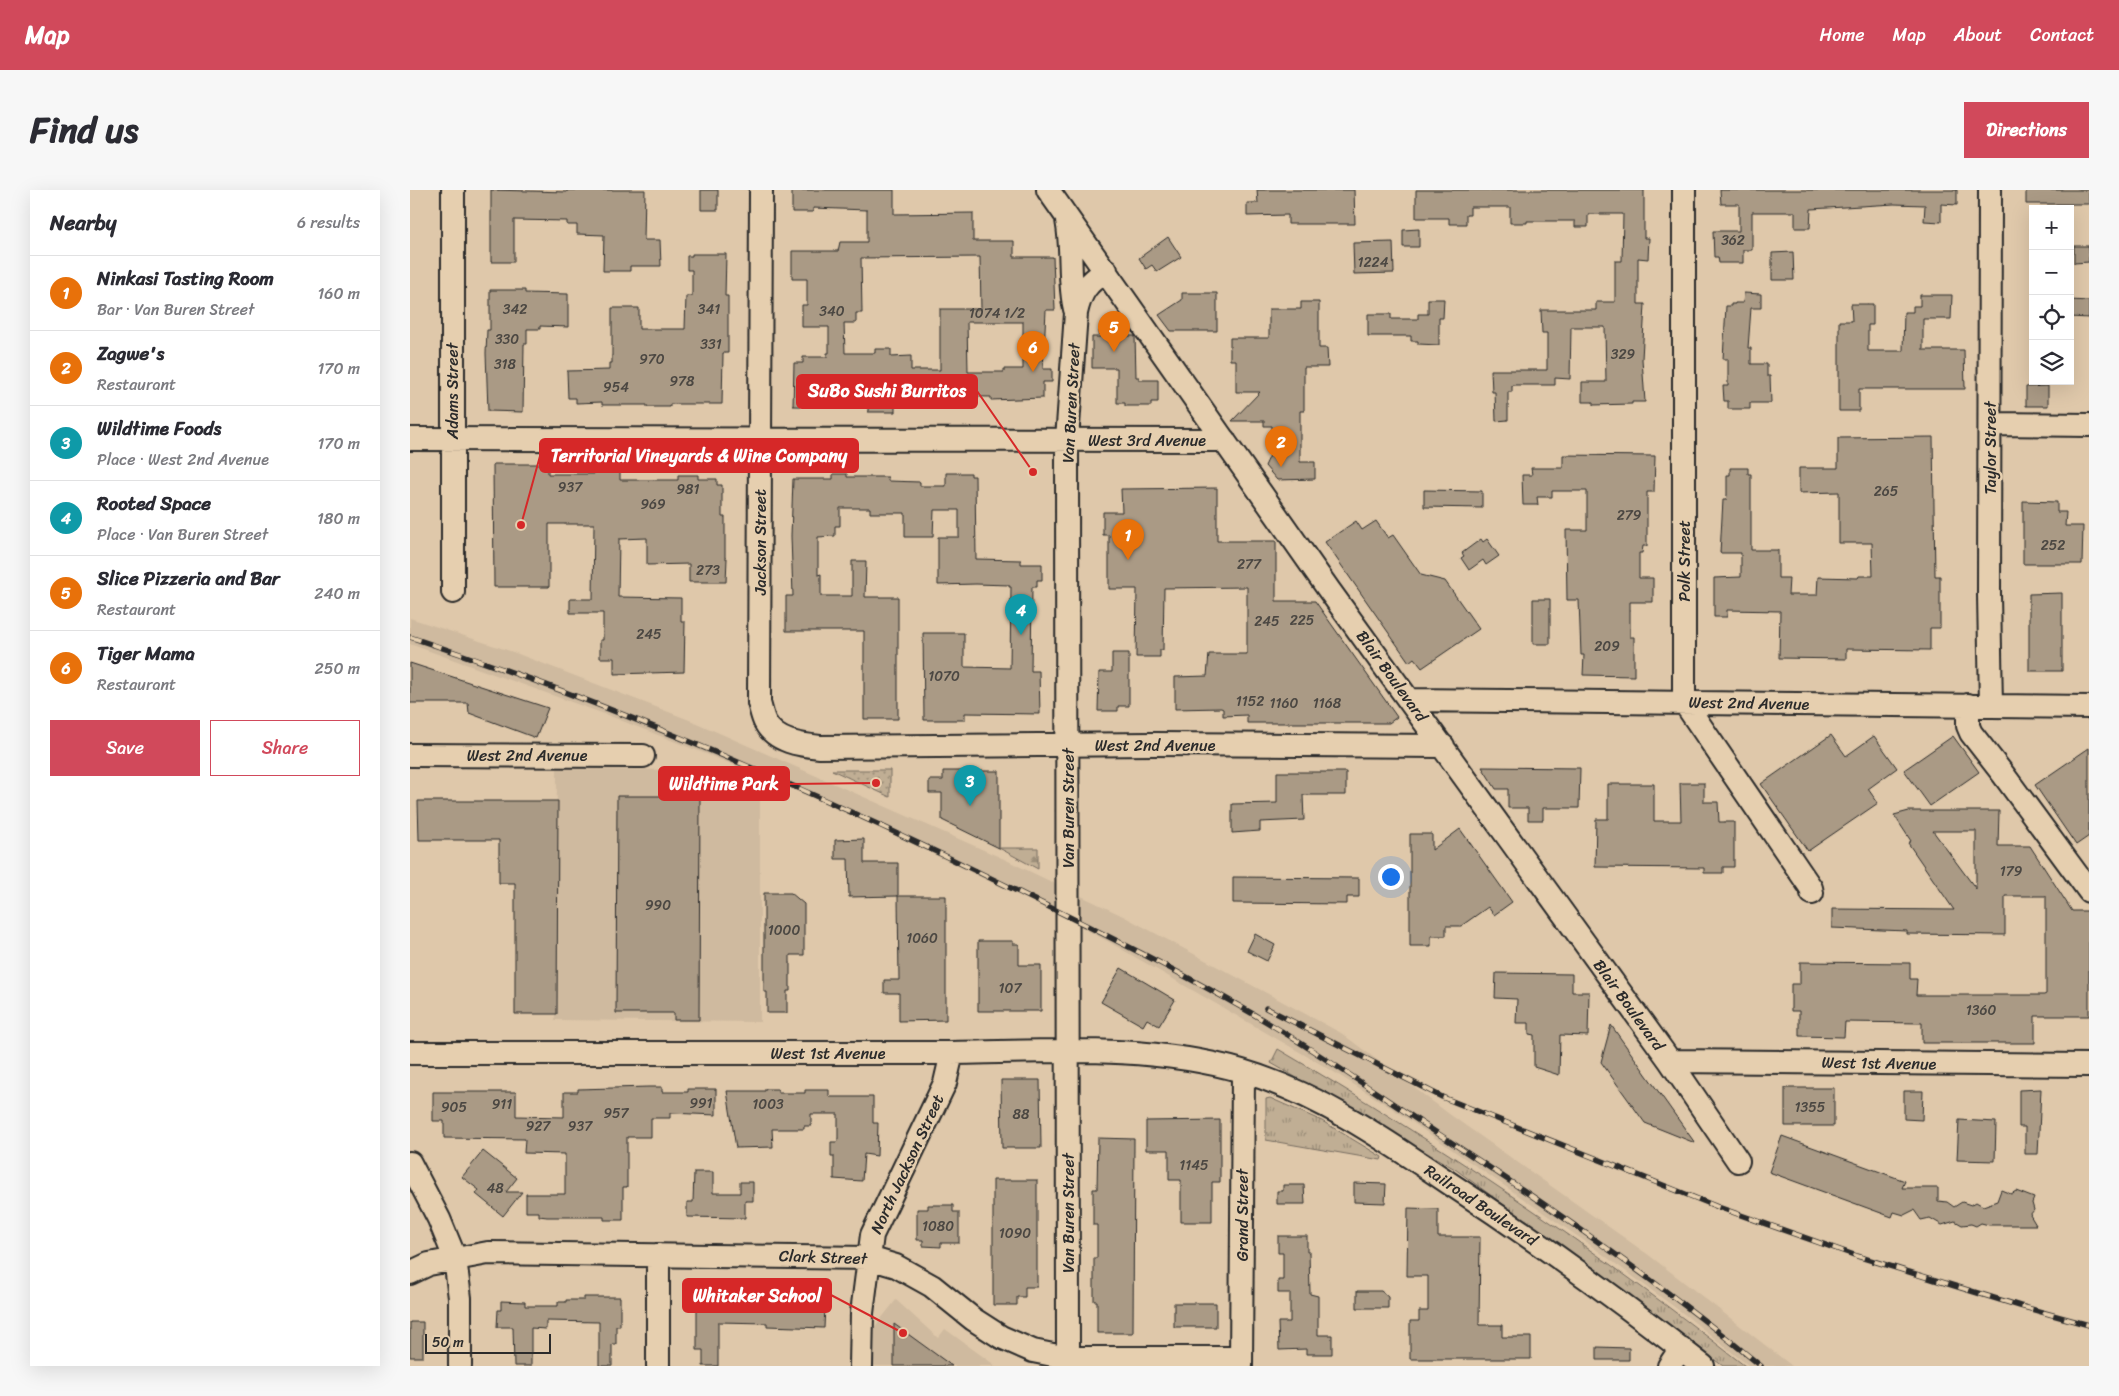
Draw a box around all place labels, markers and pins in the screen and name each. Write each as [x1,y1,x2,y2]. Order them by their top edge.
pin: 5 [1098,311,1130,352]
pin: 6 [1017,331,1049,372]
callout: SuBo Sushi Burritos [797,375,977,408]
pin: 2 [1265,426,1297,467]
callout: Territorial Vineyards & Wine Company [540,439,858,472]
pin: 1 [1112,519,1144,560]
pin: 4 [1005,594,1037,635]
pin: 3 [954,765,986,806]
callout: Wildtime Park [659,767,789,800]
callout: Whitaker School [683,1279,831,1312]

